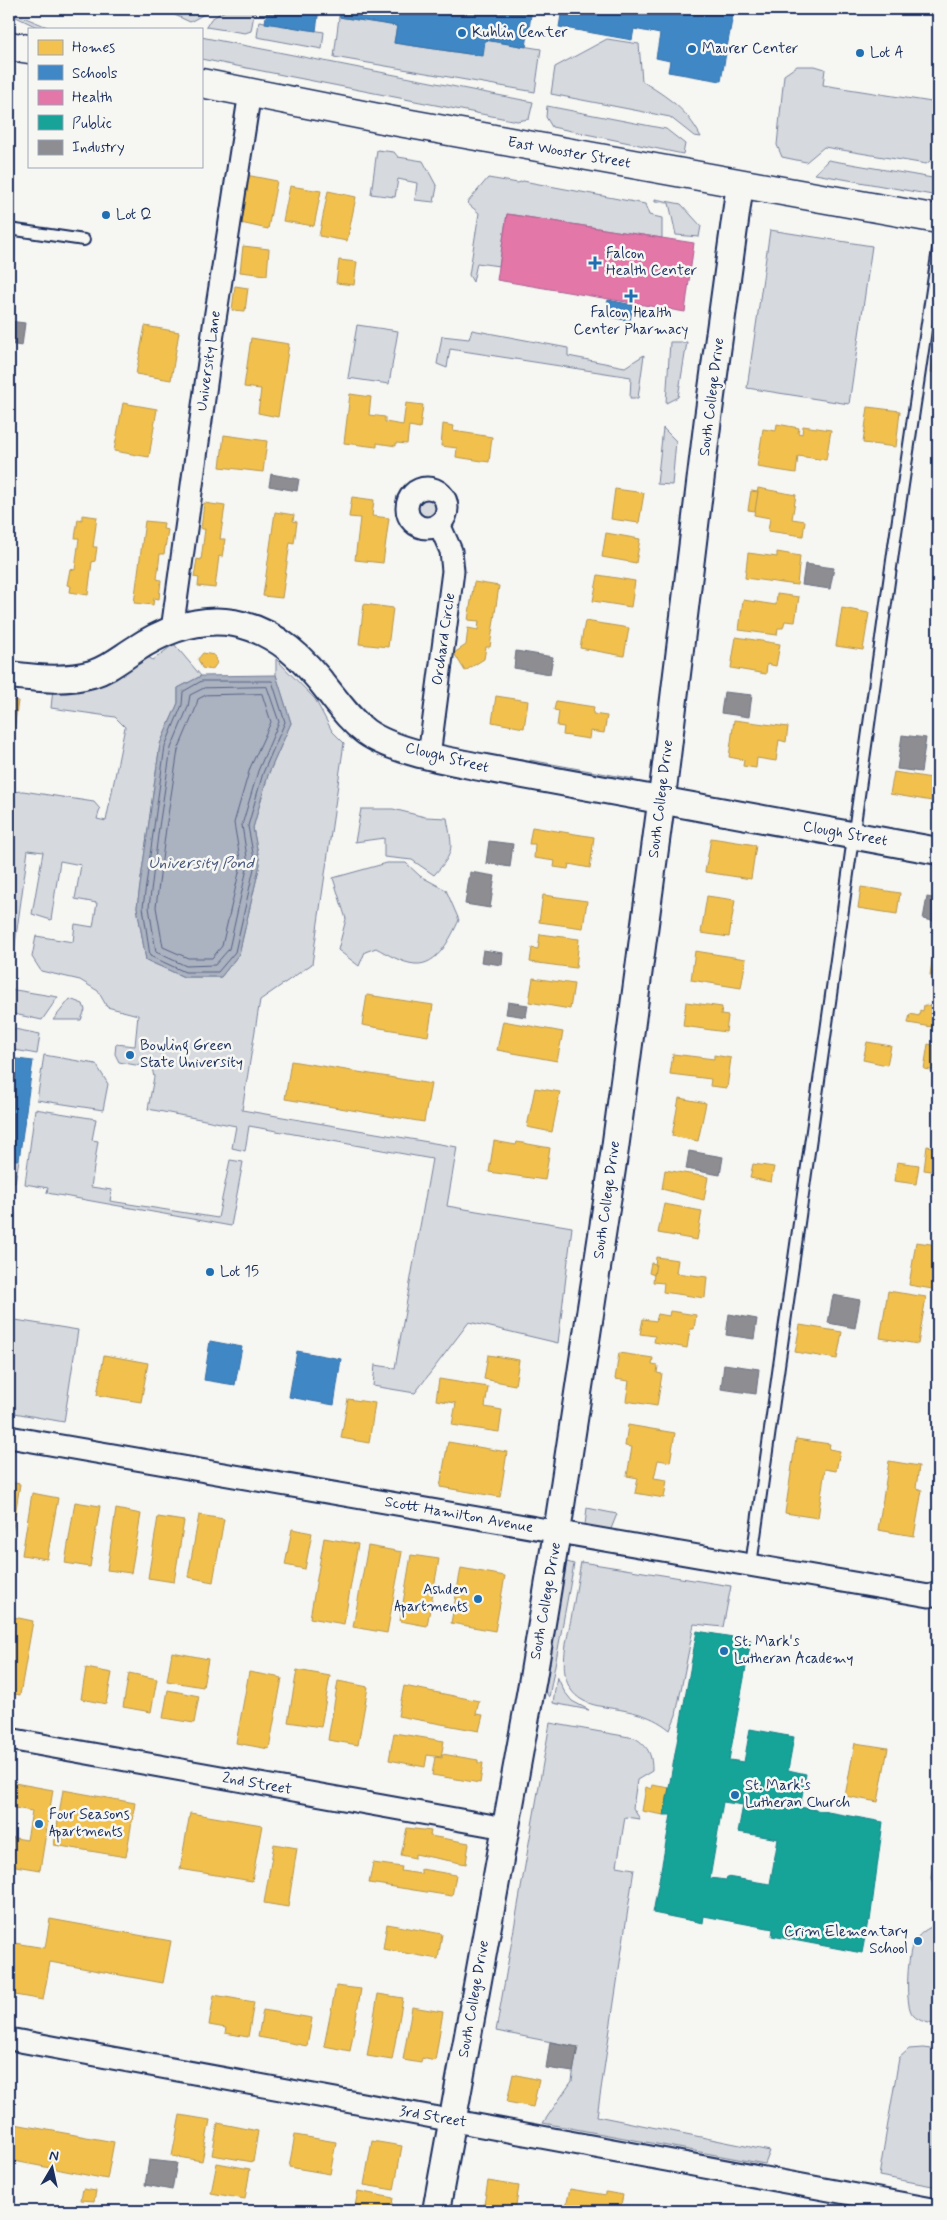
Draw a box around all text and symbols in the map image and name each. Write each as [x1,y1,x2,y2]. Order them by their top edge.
place label: Kuhlin Center [472,23,568,43]
marker: Kuhlin Center [456,27,468,39]
legend [28,28,202,168]
text: Homes [72,38,115,58]
place label: Maurer Center [702,39,798,59]
marker: Maurer Center [686,43,698,55]
place label: Lot A [870,43,904,63]
marker: Lot A [854,47,866,59]
text: Schools [72,64,118,84]
text: Health [72,88,113,108]
text: Public [72,114,112,134]
street label: East Wooster Street [506,132,633,174]
text: Industry [72,138,125,158]
place label: Lot Q [116,205,152,225]
marker: Lot Q [100,209,112,221]
place label: Falcon Health Center [606,244,697,281]
marker: Falcon Health Center [588,256,602,270]
marker: Falcon Health Center Pharmacy [625,290,637,302]
place label: Falcon Health Center Pharmacy [574,303,688,340]
street label: University Lane [192,309,226,413]
street label: South College Drive [695,336,729,457]
street label: Orchard Circle [428,591,460,687]
street label: Clough Street [403,738,491,779]
street label: South College Drive [644,738,678,859]
street label: Clough Street [801,817,889,852]
water label: University Pond [148,853,255,874]
place label: Bowling Green State University [140,1036,243,1073]
marker: Bowling Green State University [124,1049,136,1061]
street label: South College Drive [589,1139,625,1260]
place label: Lot 15 [220,1262,259,1282]
marker: Lot 15 [204,1266,216,1278]
street label: Scott Hamilton Avenue [383,1492,535,1538]
street label: South College Drive [526,1540,566,1661]
place label: Ashden Apartments [394,1580,468,1618]
marker: Ashden Apartments [472,1593,484,1605]
place label: St. Mark's Lutheran Academy [734,1632,853,1669]
marker: St. Mark's Lutheran Academy [718,1645,730,1657]
street label: 2nd Street [221,1768,293,1800]
place label: St. Mark's Lutheran Church [745,1776,850,1813]
marker: St. Mark's Lutheran Church [729,1789,741,1801]
place label: Four Seasons Apartments [49,1805,130,1843]
marker: Four Seasons Apartments [33,1818,45,1830]
place label: Crim Elementary School [784,1922,908,1959]
marker: Crim Elementary School [912,1935,924,1947]
street label: South College Drive [454,1938,494,2059]
street label: 3rd Street [398,2101,468,2133]
north arrow [28,2142,78,2192]
text: N [48,2147,60,2166]

